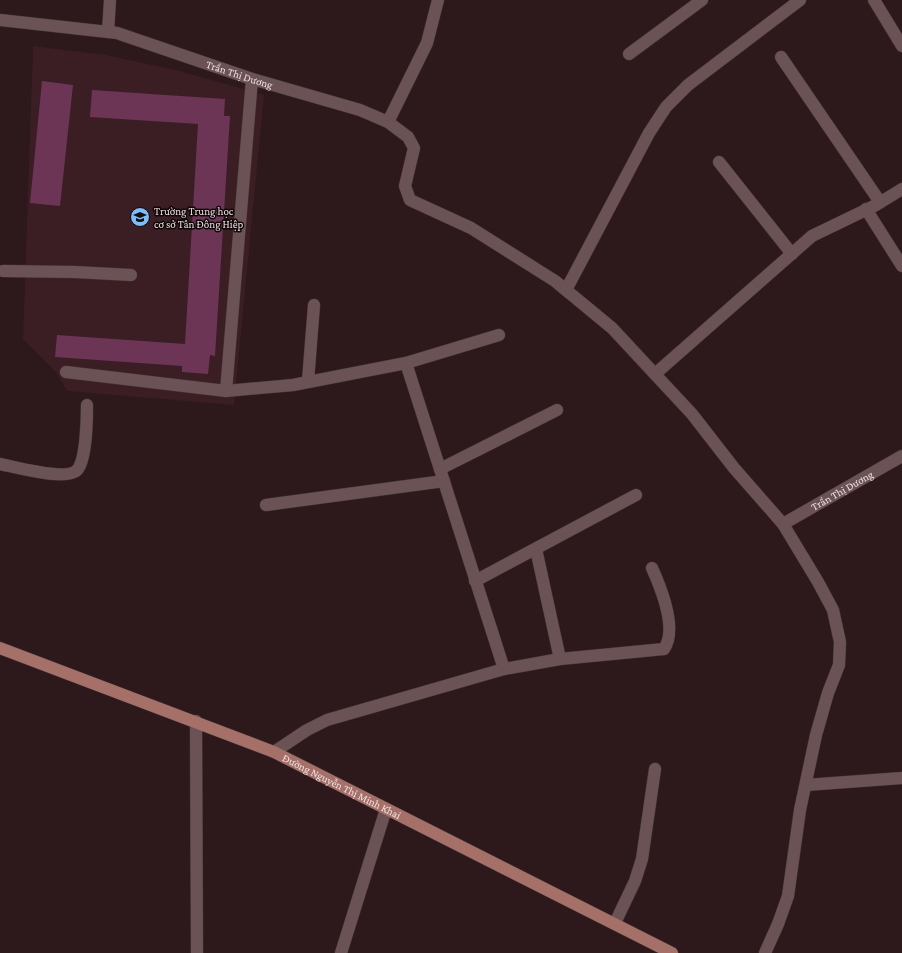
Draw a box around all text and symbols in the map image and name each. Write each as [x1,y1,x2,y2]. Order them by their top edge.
street label: Trần Thị Dương [205,58,275,92]
place label: Trường Trung học cơ sở Tân Đông Hiệp [154,205,244,231]
school or university icon: Trường Trung học cơ sở Tân Đông Hiệp [129,206,151,228]
street label: Trần Thị Dương [809,467,876,513]
street label: Đường Nguyễn Thị Minh Khai [281,751,403,821]

